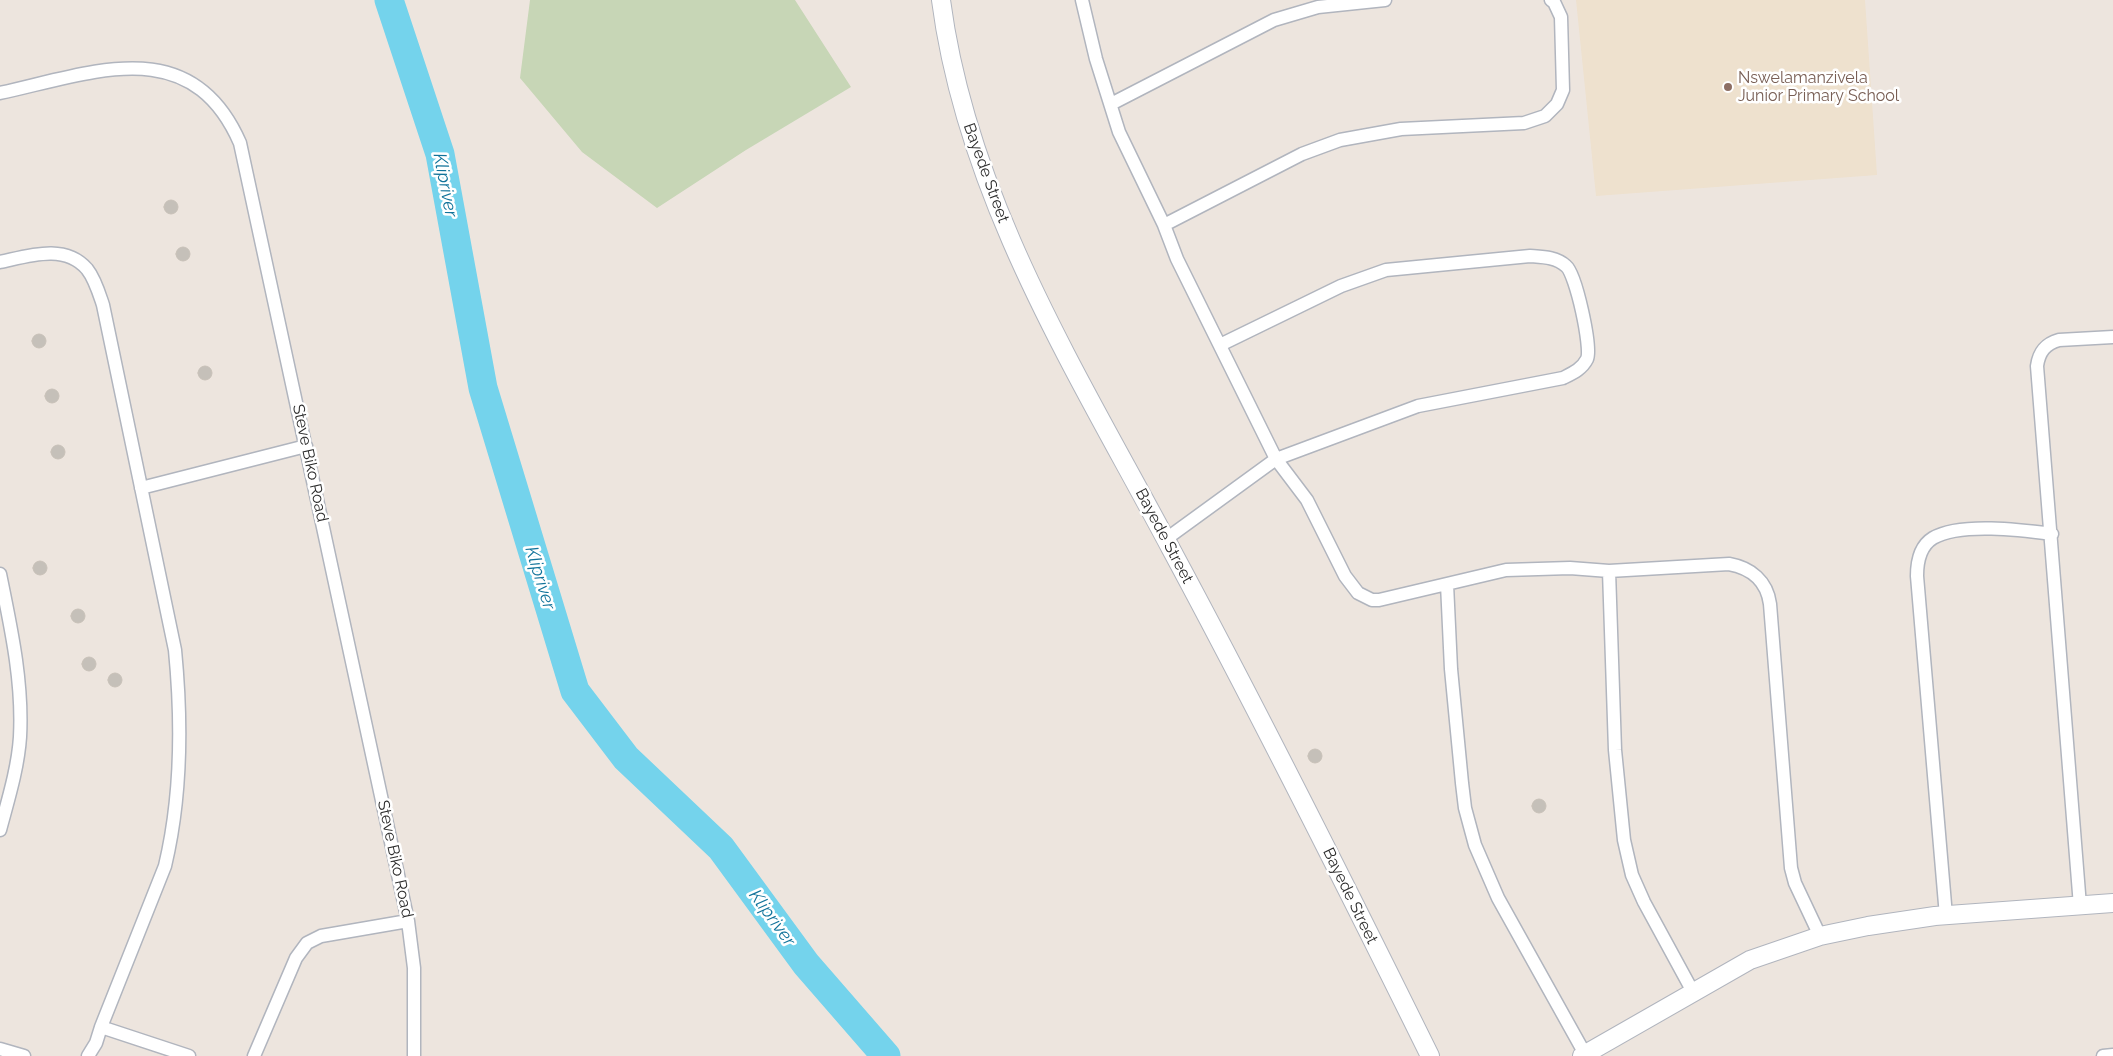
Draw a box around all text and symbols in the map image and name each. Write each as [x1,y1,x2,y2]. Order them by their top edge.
place label: Nswelamanzivela Junior Primary School [1738,68,1899,106]
marker: Nswelamanzivela Junior Primary School [1722,81,1734,93]
street label: Bayede Street [959,121,1013,225]
water label: Klipriver [428,151,462,219]
street label: Steve Biko Road [288,402,332,524]
street label: Bayede Street [1131,485,1197,587]
water label: Klipriver [520,544,560,612]
street label: Steve Biko Road [373,798,417,920]
street label: Bayede Street [1318,845,1382,947]
water label: Klipriver [744,885,800,951]

